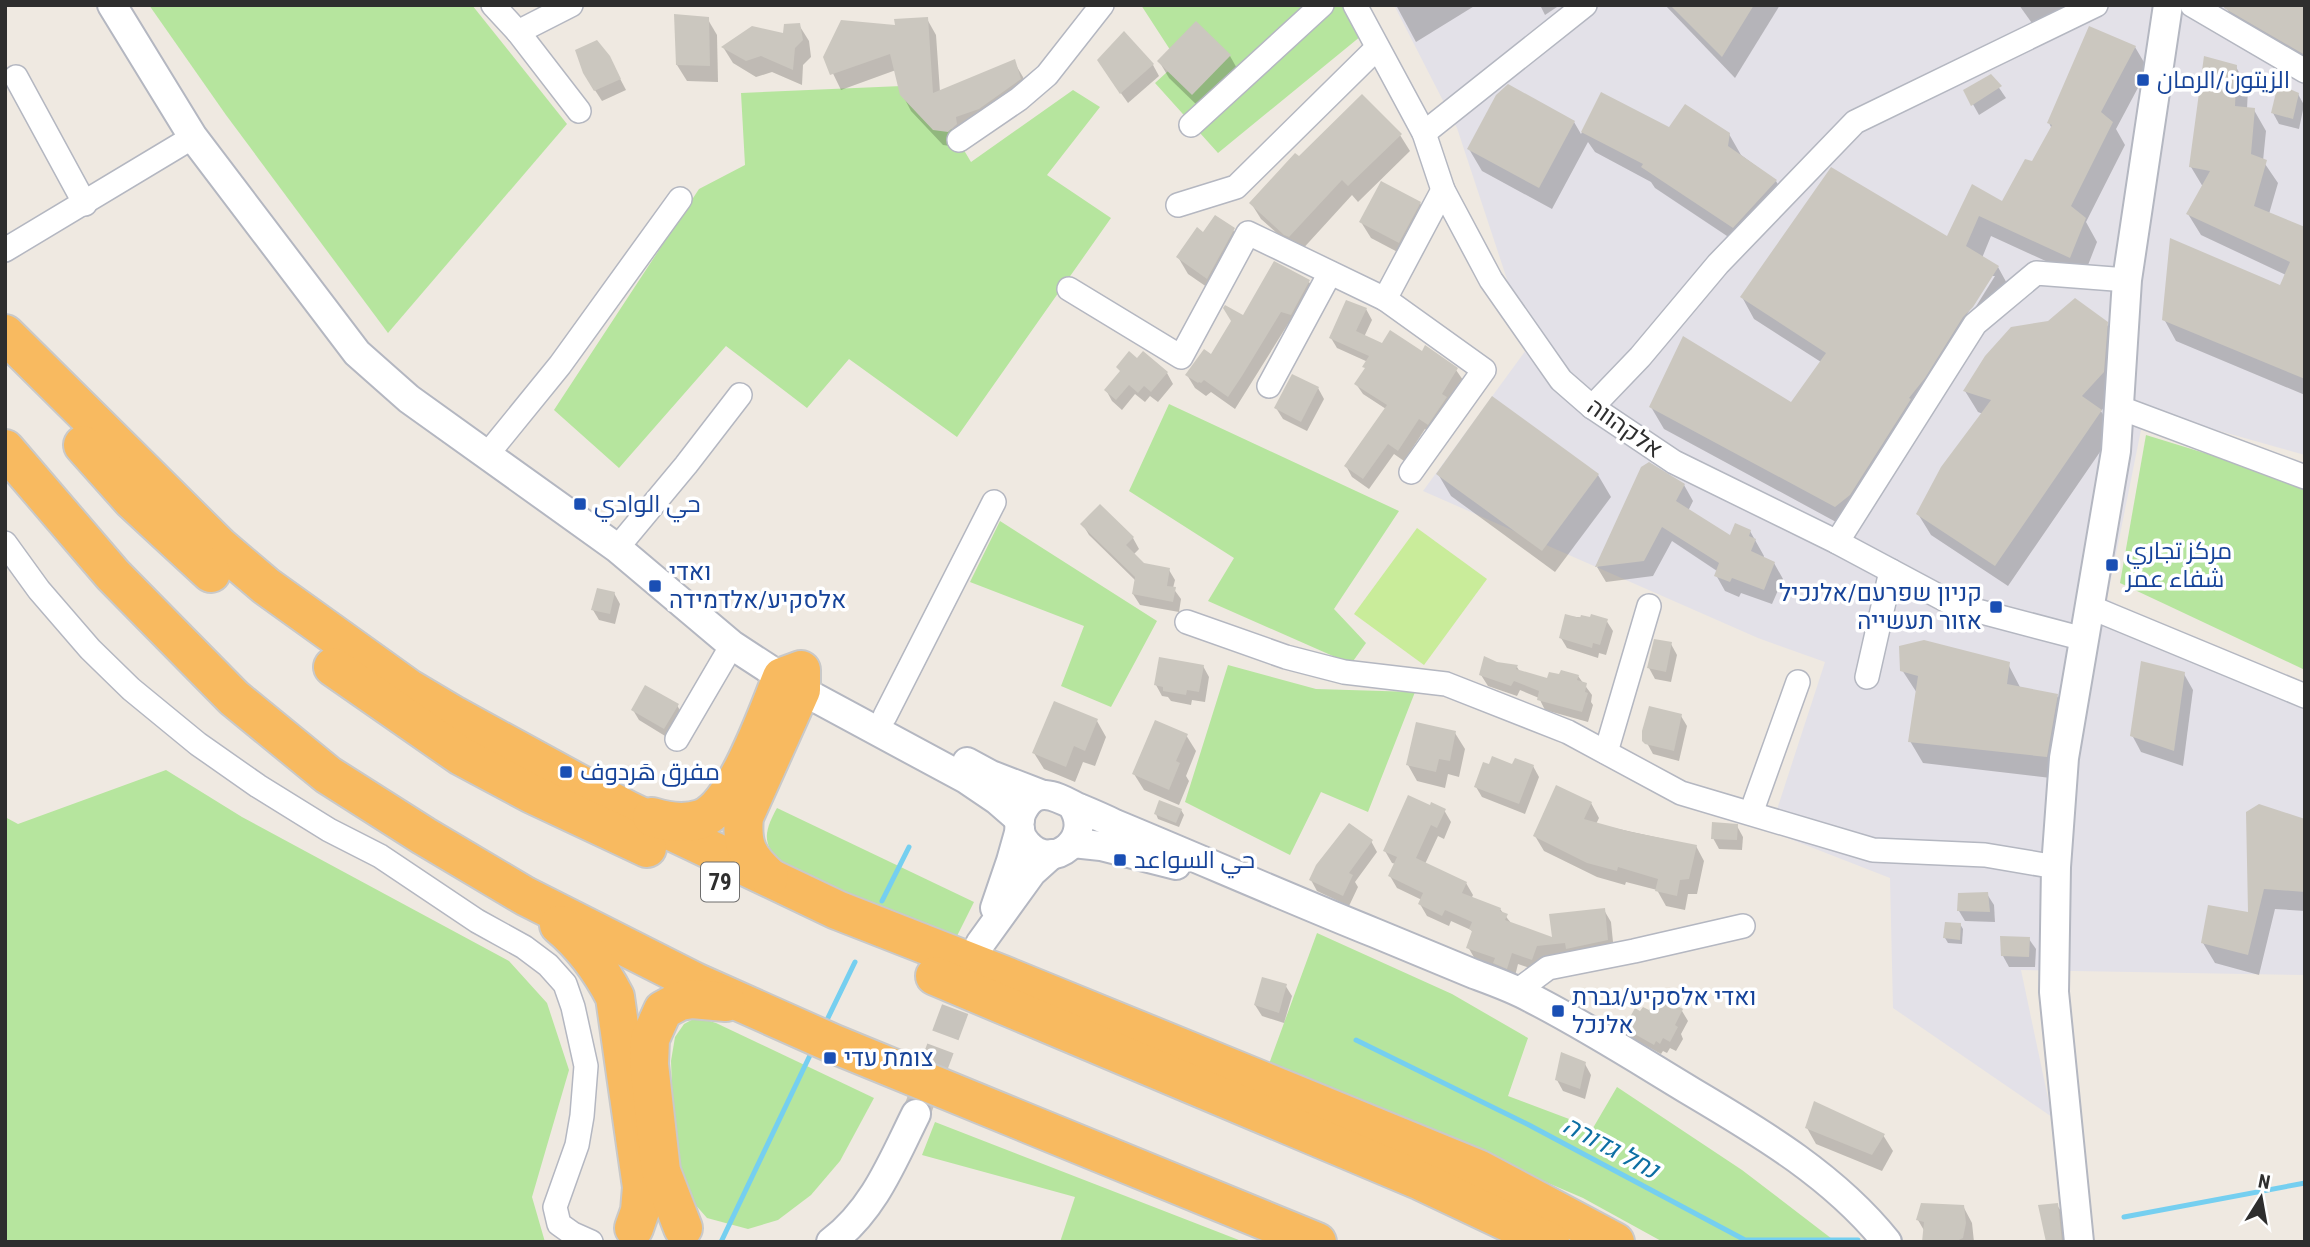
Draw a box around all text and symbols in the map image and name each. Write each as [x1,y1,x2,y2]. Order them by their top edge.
place label: الزيتون/الرمان [2157,66,2290,94]
marker: الزيتون/الرمان [2135,72,2151,88]
street label: אלקהווה [1582,392,1668,464]
place label: حي الوادي [594,490,701,523]
marker: حي الوادي [572,496,588,512]
place label: مركز تجاري شفاء عمر [2124,537,2232,593]
marker: مركز تجاري شفاء عمر [2104,557,2120,573]
place label: ואדי אלסקיע/אלדמידה [669,558,846,614]
marker: ואדי אלסקיע/אלדמידה [647,578,663,594]
place label: קניון שפרעם/אלנכיל אזור תעשייה [1779,579,1982,635]
marker: קניון שפרעם/אלנכיל אזור תעשייה [1988,599,2004,615]
place label: مفرق هَردوف [580,758,720,787]
marker: مفرق هَردوف [558,764,574,780]
place label: حي السواعد [1134,846,1255,879]
marker: حي السواعد [1112,852,1128,868]
road number: 79 [701,862,739,902]
place label: ואדי אלסקיע/גברת אלנכל [1572,983,1756,1039]
marker: ואדי אלסקיע/גברת אלנכל [1550,1003,1566,1019]
place label: צומת עדי [844,1044,934,1072]
marker: צומת עדי [822,1050,838,1066]
water label: נחל גדורה [1558,1109,1665,1185]
north arrow [2226,1163,2296,1233]
text: N [2256,1169,2272,1194]

